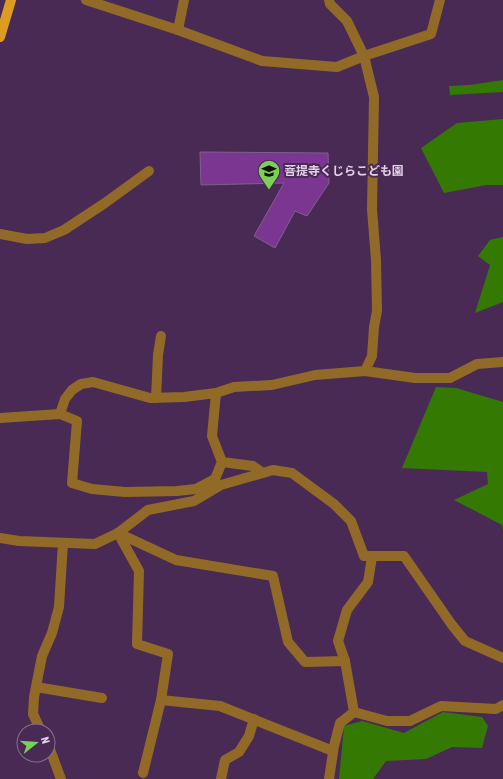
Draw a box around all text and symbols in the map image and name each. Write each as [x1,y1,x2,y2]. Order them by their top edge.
school or university icon: 菩提寺くじらこども園 [256,158,282,191]
place label: 菩提寺くじらこども園 [284,164,404,178]
north arrow [16,723,56,763]
text: N [39,735,52,745]

